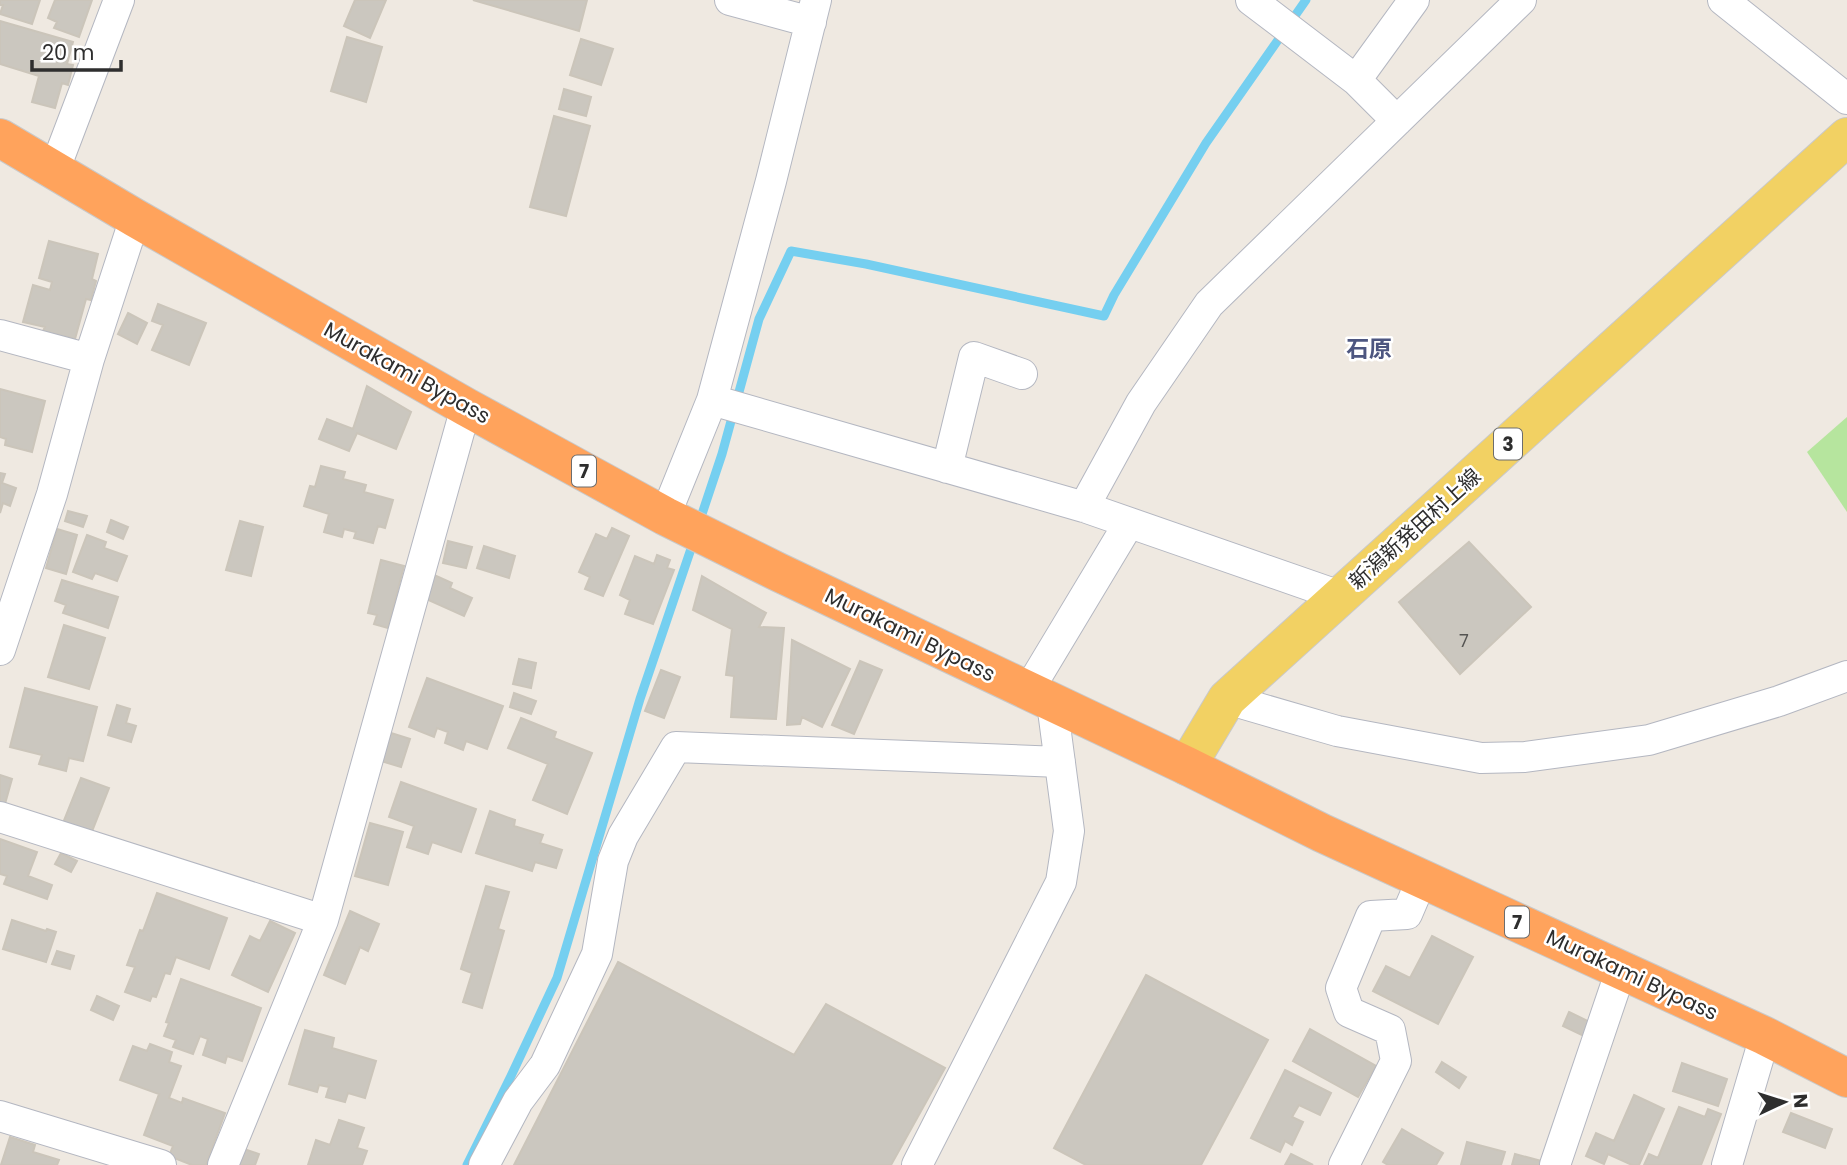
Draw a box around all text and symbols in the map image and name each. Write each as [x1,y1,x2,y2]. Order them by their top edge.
scale bar [32,28,121,72]
text: 20 m [42,38,95,67]
street label: Murakami Bypass [319,315,496,430]
district label: 石原 [1346,333,1392,365]
road number: 3 [1494,428,1522,460]
road number: 7 [572,456,596,486]
street label: 新潟新発田村上線 [1343,462,1487,596]
street label: Murakami Bypass [820,581,1000,688]
house number: 7 [1459,628,1469,653]
road number: 7 [1505,906,1529,938]
street label: Murakami Bypass [1542,922,1723,1027]
north arrow [1749,1067,1819,1137]
text: N [1786,1093,1814,1109]

